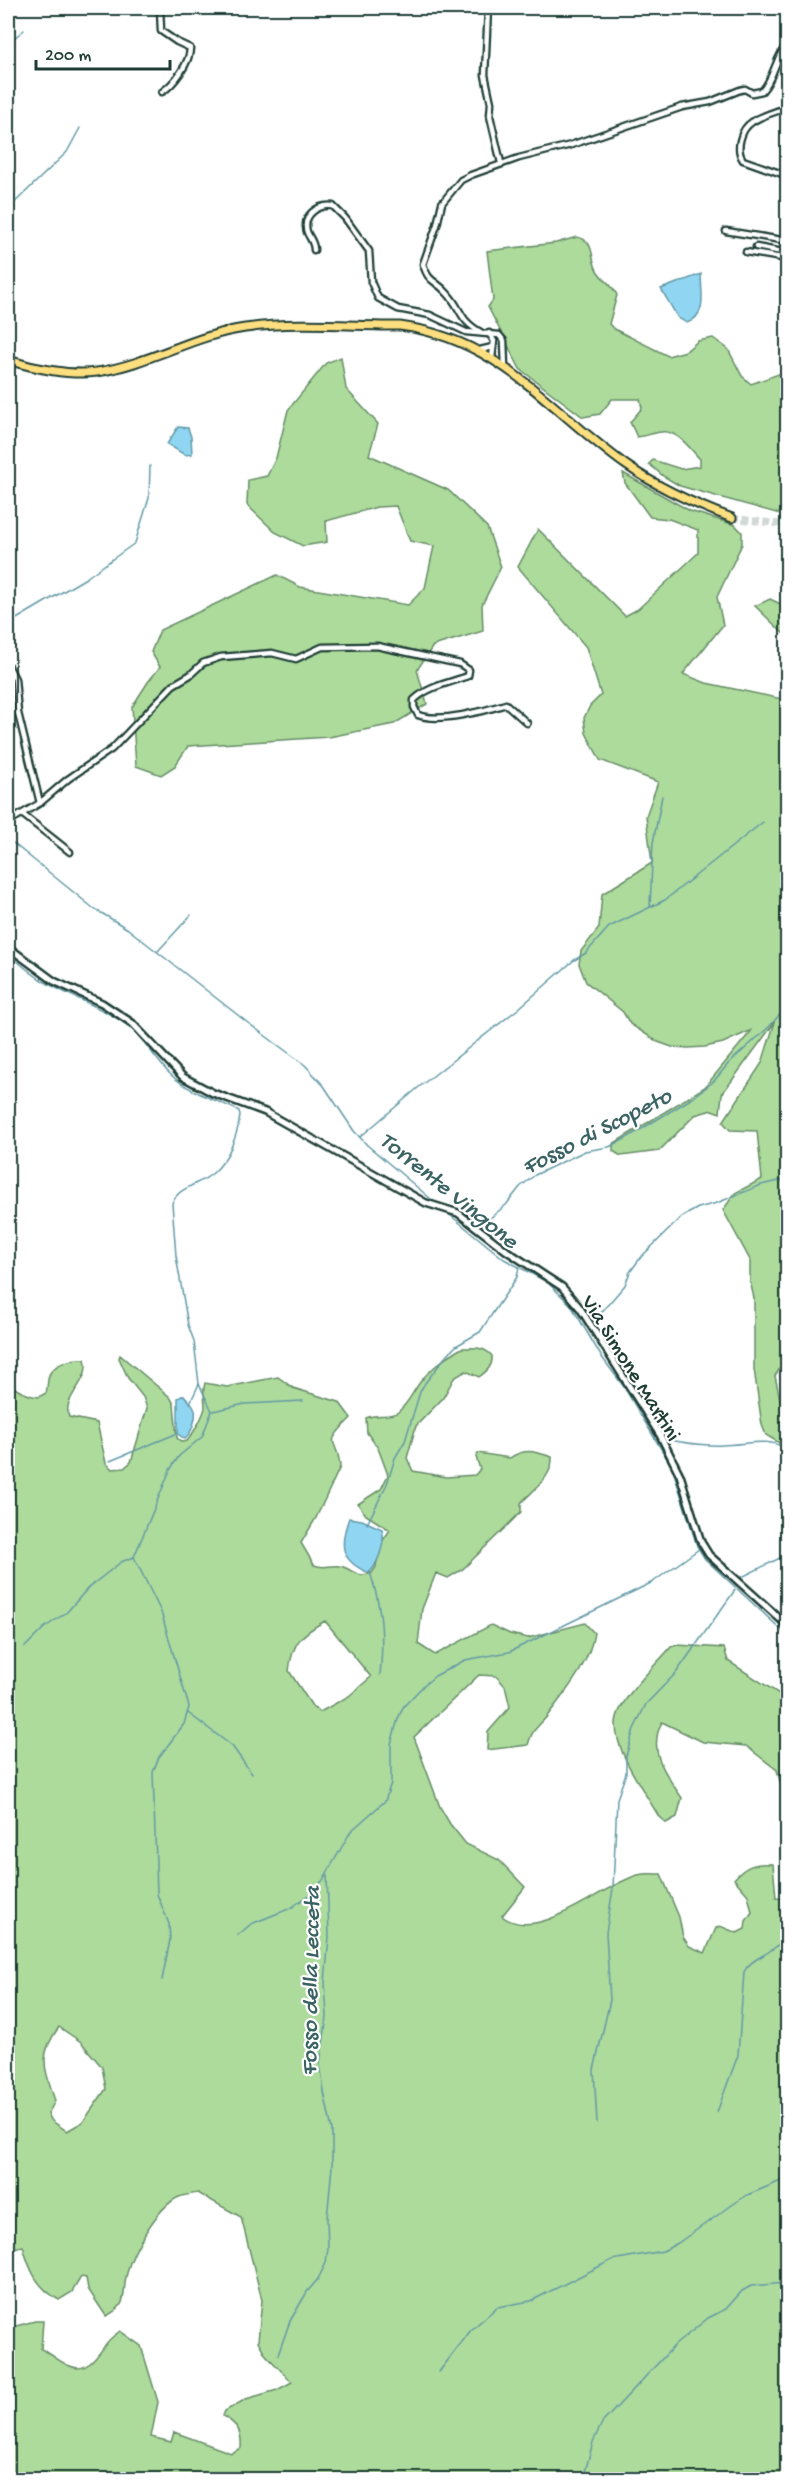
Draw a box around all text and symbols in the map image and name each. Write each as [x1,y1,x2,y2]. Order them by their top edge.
scale bar [36,33,170,71]
text: 200 m [45,46,92,67]
water label: Fosso di Scopeto [518,1082,678,1183]
water label: Torrente Vingone [373,1127,524,1258]
street label: Via Simone Martini [574,1290,685,1447]
water label: Fosso della Lecceta [296,1884,329,2076]

